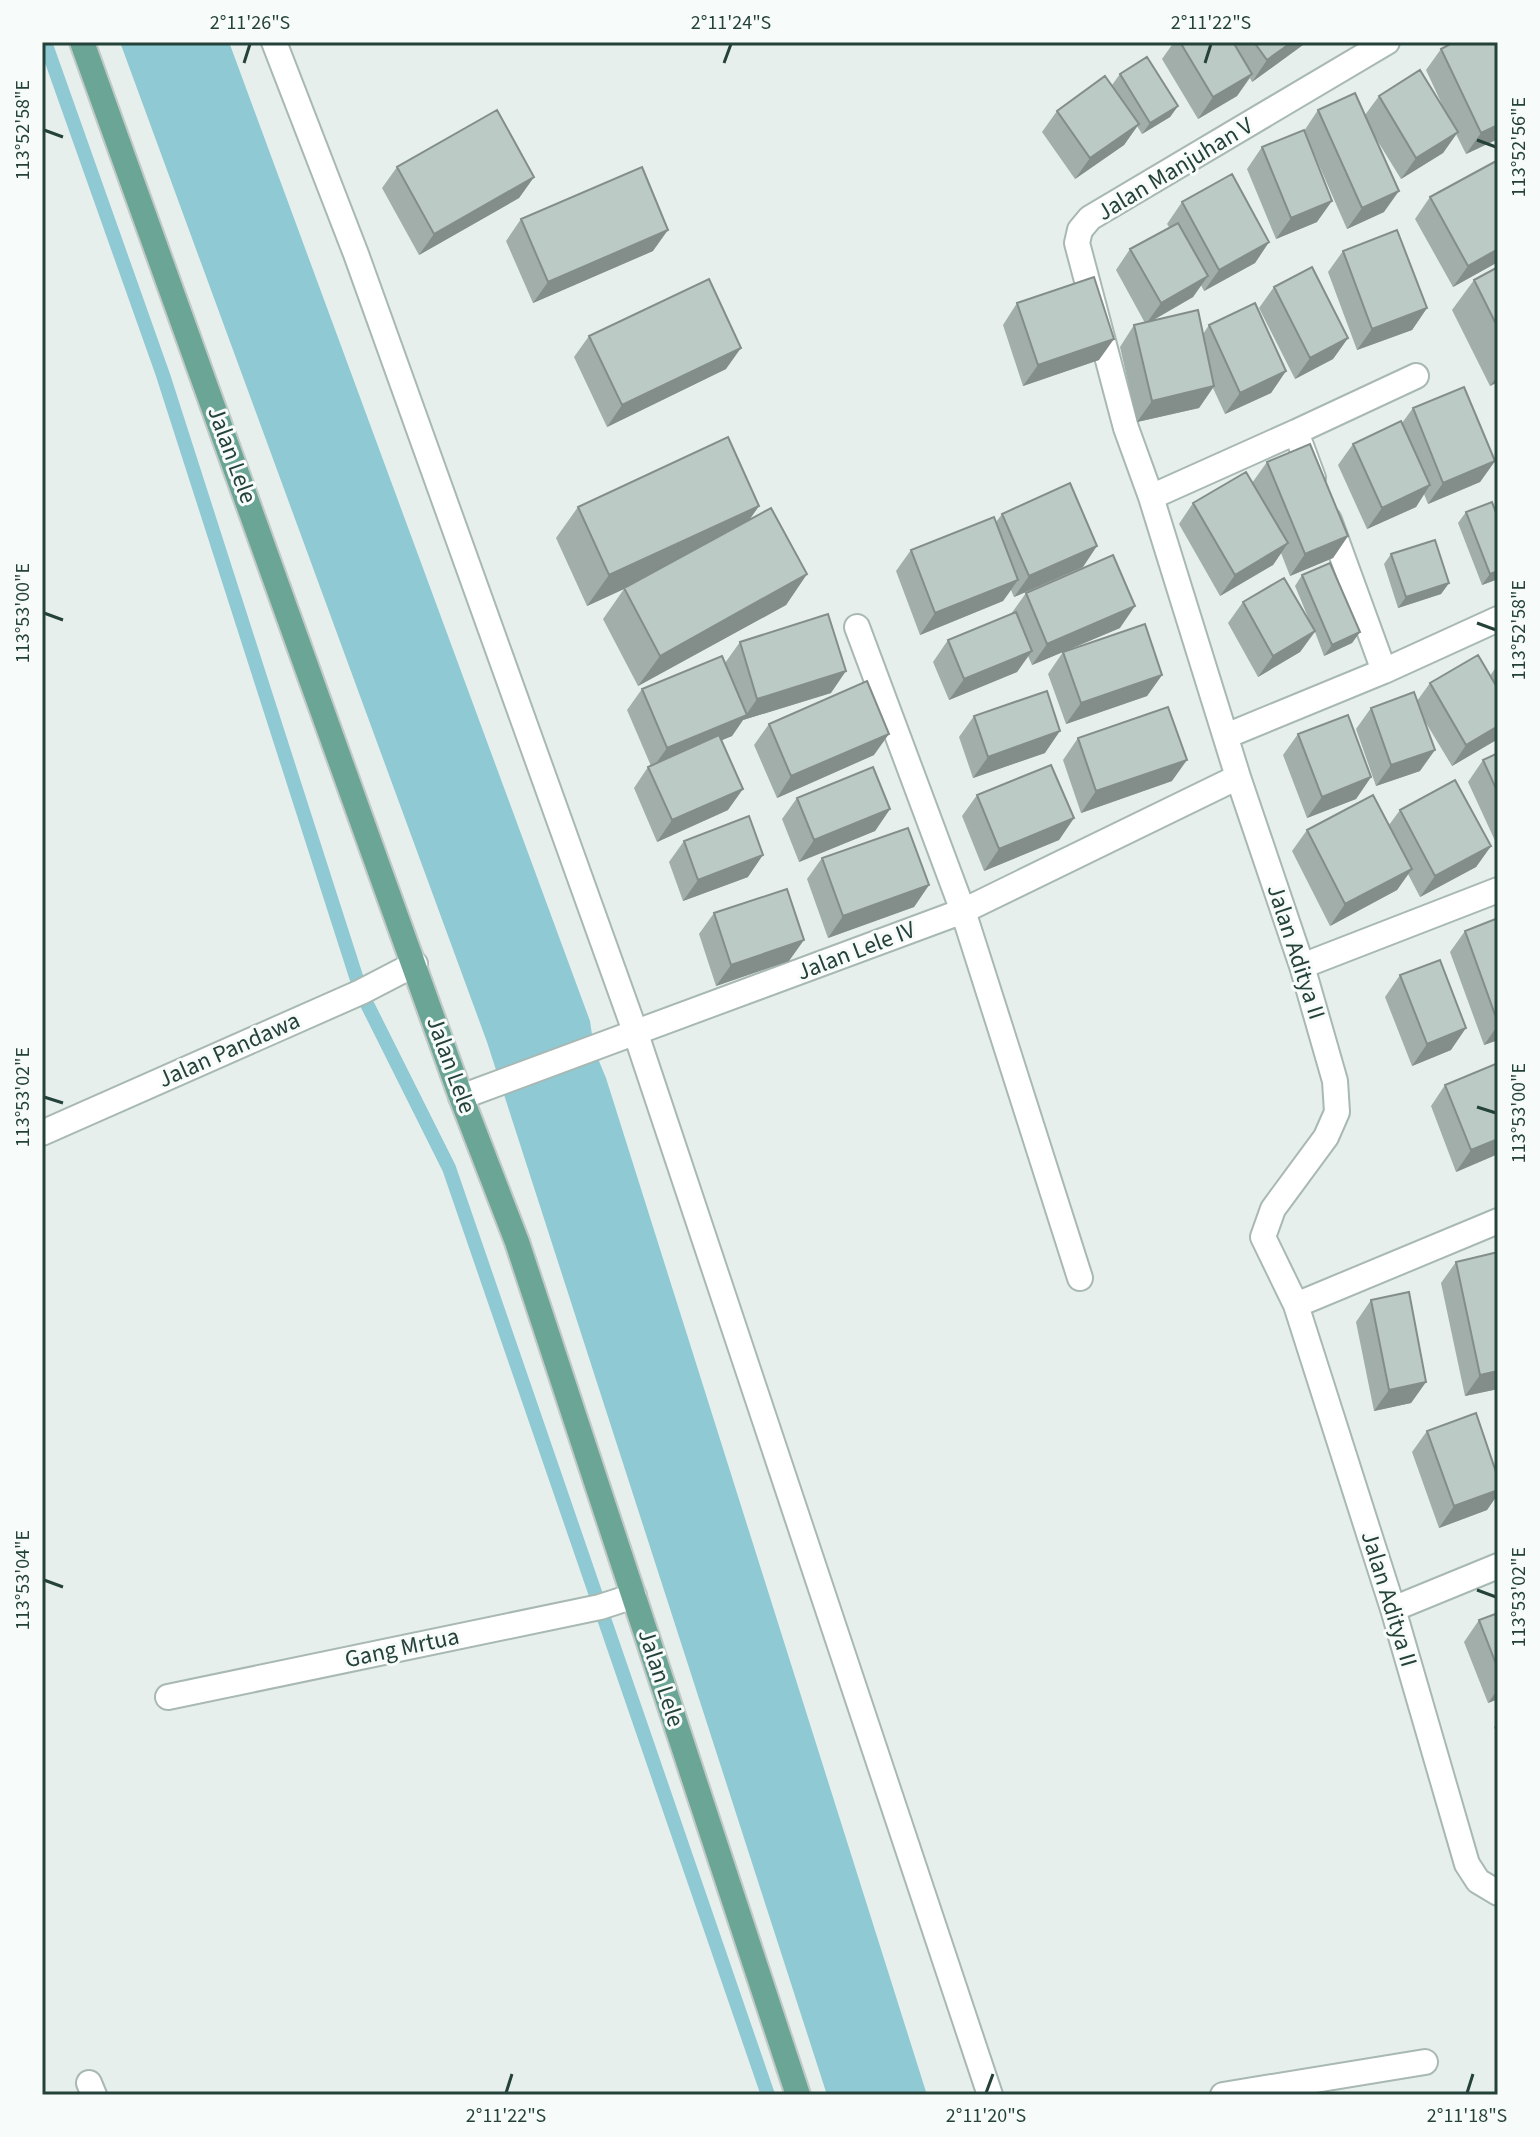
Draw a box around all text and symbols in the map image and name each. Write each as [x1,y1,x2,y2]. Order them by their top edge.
text: 2°11'26"S [210,9,290,37]
text: 2°11'24"S [691,9,771,37]
text: 2°11'22"S [1171,9,1251,37]
text: 113°52'58"E [9,80,37,180]
text: 113°52'56"E [1505,97,1533,197]
street label: Jalan Manjuhan V [1090,108,1260,230]
street label: Jalan Lele [198,402,266,508]
text: 113°53'00"E [9,563,37,663]
text: 113°52'58"E [1505,580,1533,680]
street label: Jalan Aditya II [1258,880,1334,1024]
street label: Jalan Lele IV [792,912,921,990]
street label: Jalan Pandawa [152,1003,306,1097]
street label: Jalan Lele [417,1012,485,1118]
text: 113°53'02"E [9,1047,37,1147]
text: 113°53'00"E [1505,1063,1533,1163]
street label: Jalan Aditya II [1352,1527,1426,1671]
text: 113°53'04"E [9,1530,37,1630]
text: 113°53'02"E [1505,1547,1533,1647]
street label: Gang Mrtua [342,1619,462,1677]
street label: Jalan Lele [629,1625,693,1731]
text: 2°11'22"S [466,2102,546,2130]
text: 2°11'20"S [946,2102,1026,2130]
text: 2°11'18"S [1427,2102,1507,2130]

